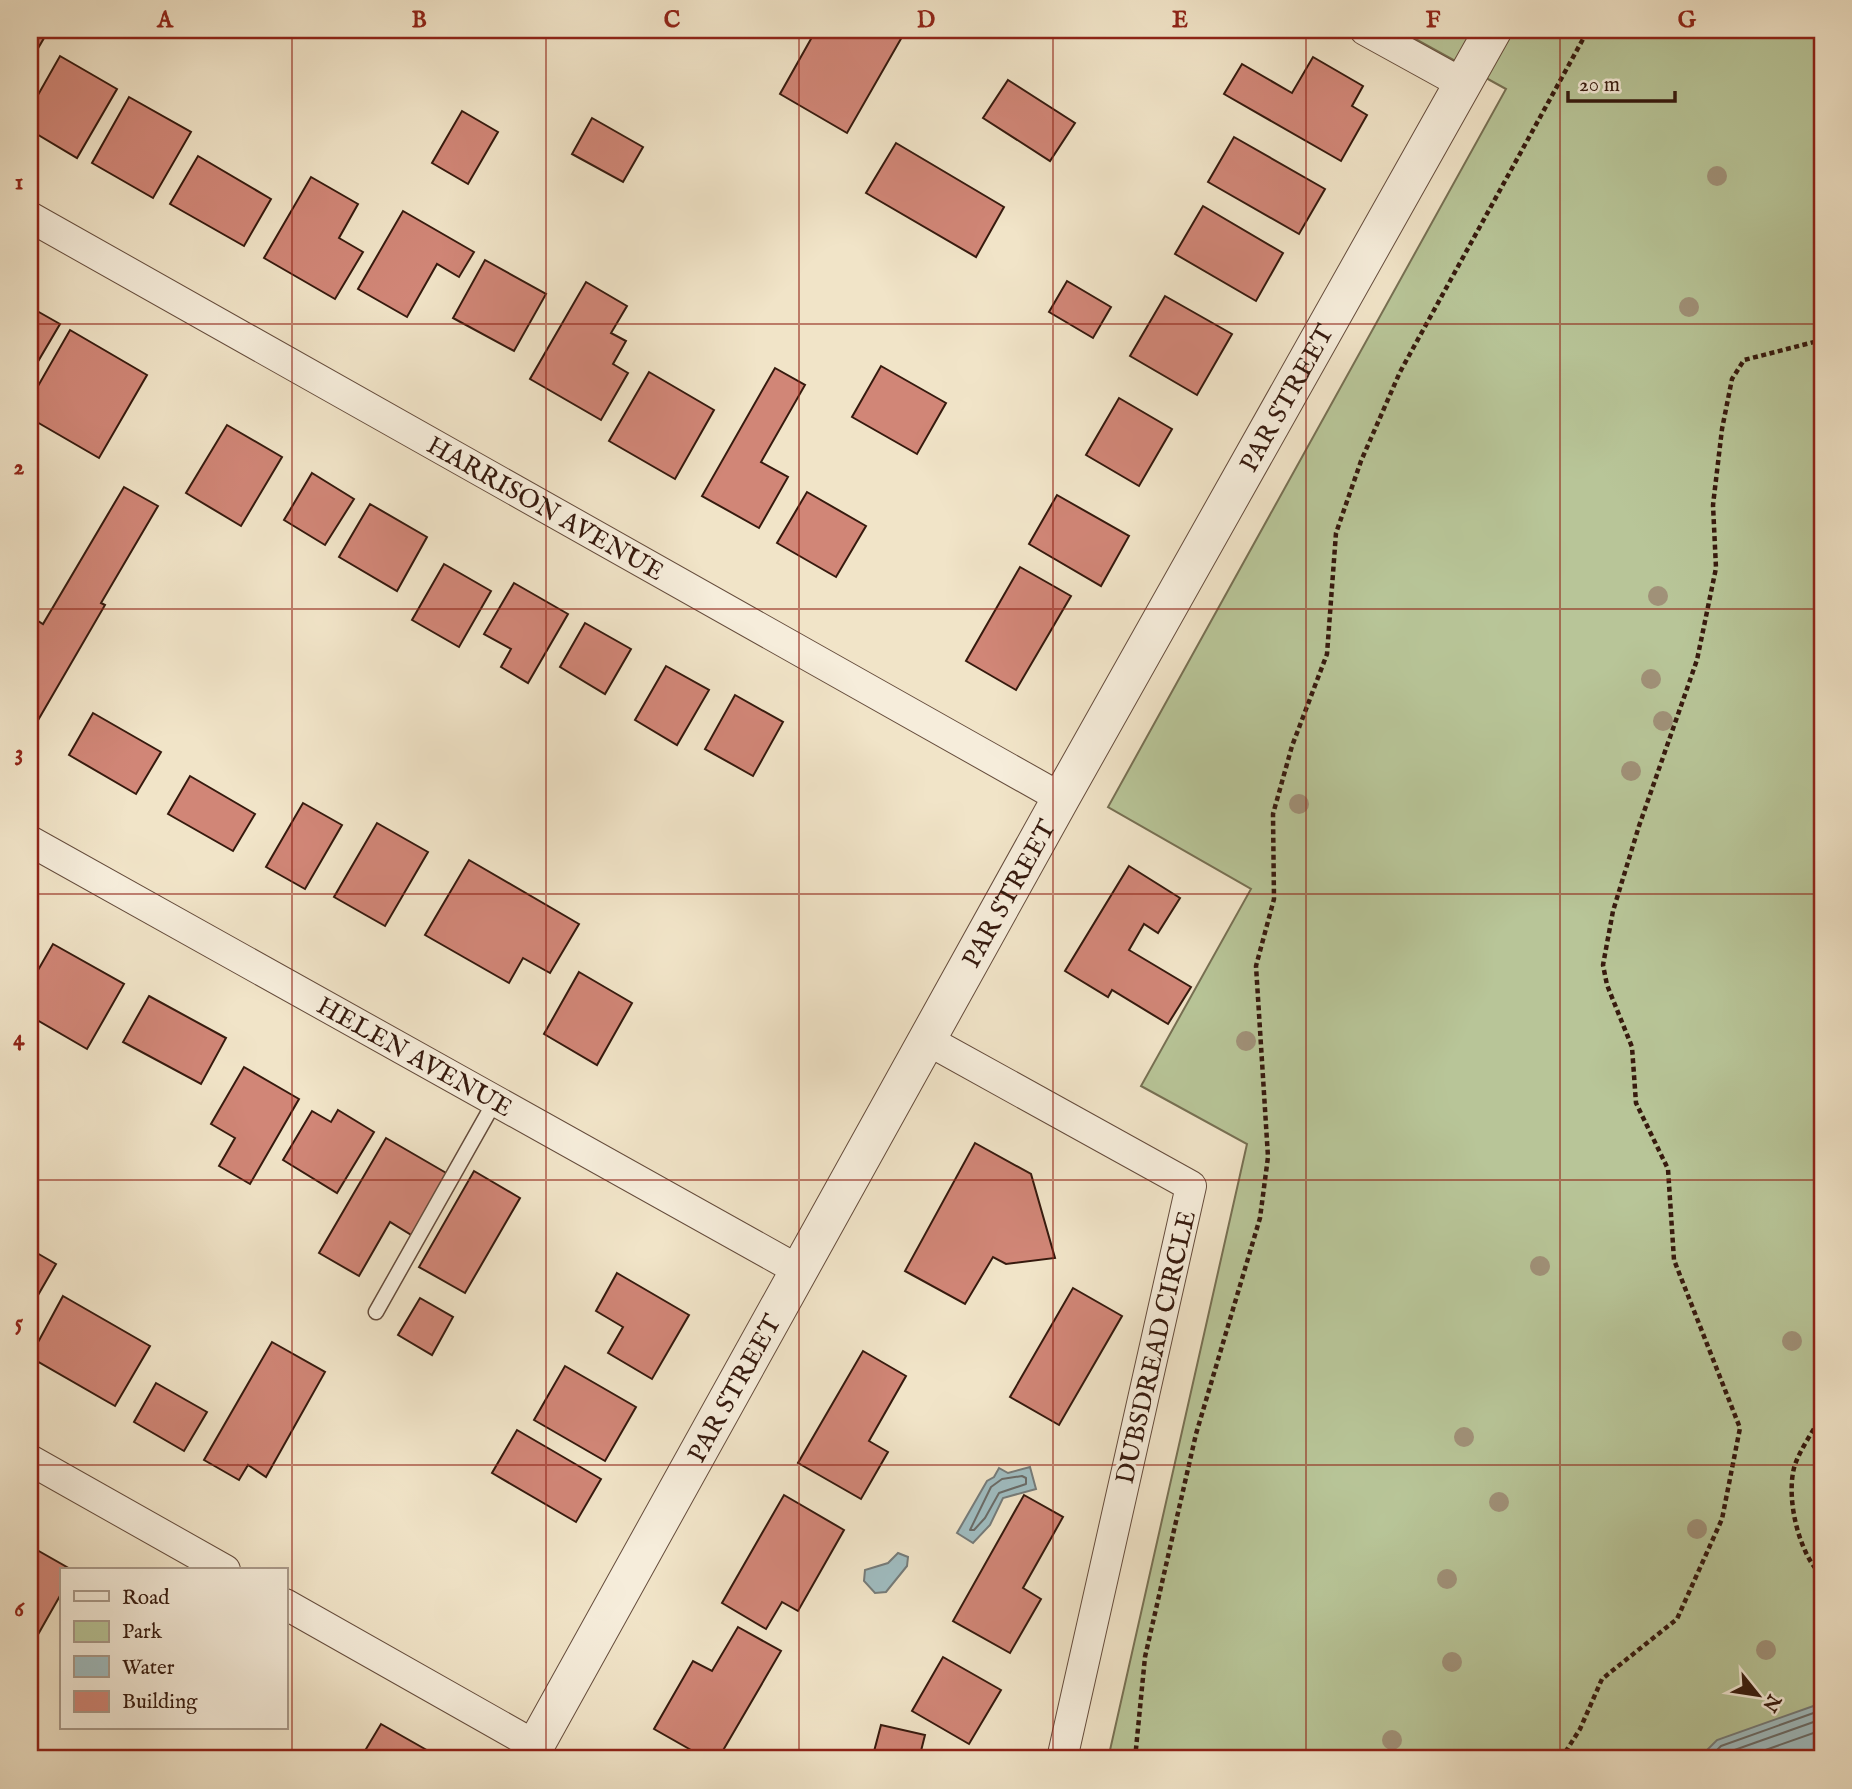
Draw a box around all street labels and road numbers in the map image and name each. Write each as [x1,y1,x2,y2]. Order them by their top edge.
street label: PAR STREET [1233,319,1342,478]
street label: HARRISON AVENUE [421,429,669,589]
street label: PAR STREET [955,814,1064,974]
street label: HELEN AVENUE [311,990,518,1125]
street label: DUBSDREAD CIRCLE [1109,1207,1204,1487]
street label: PAR STREET [681,1309,789,1469]

